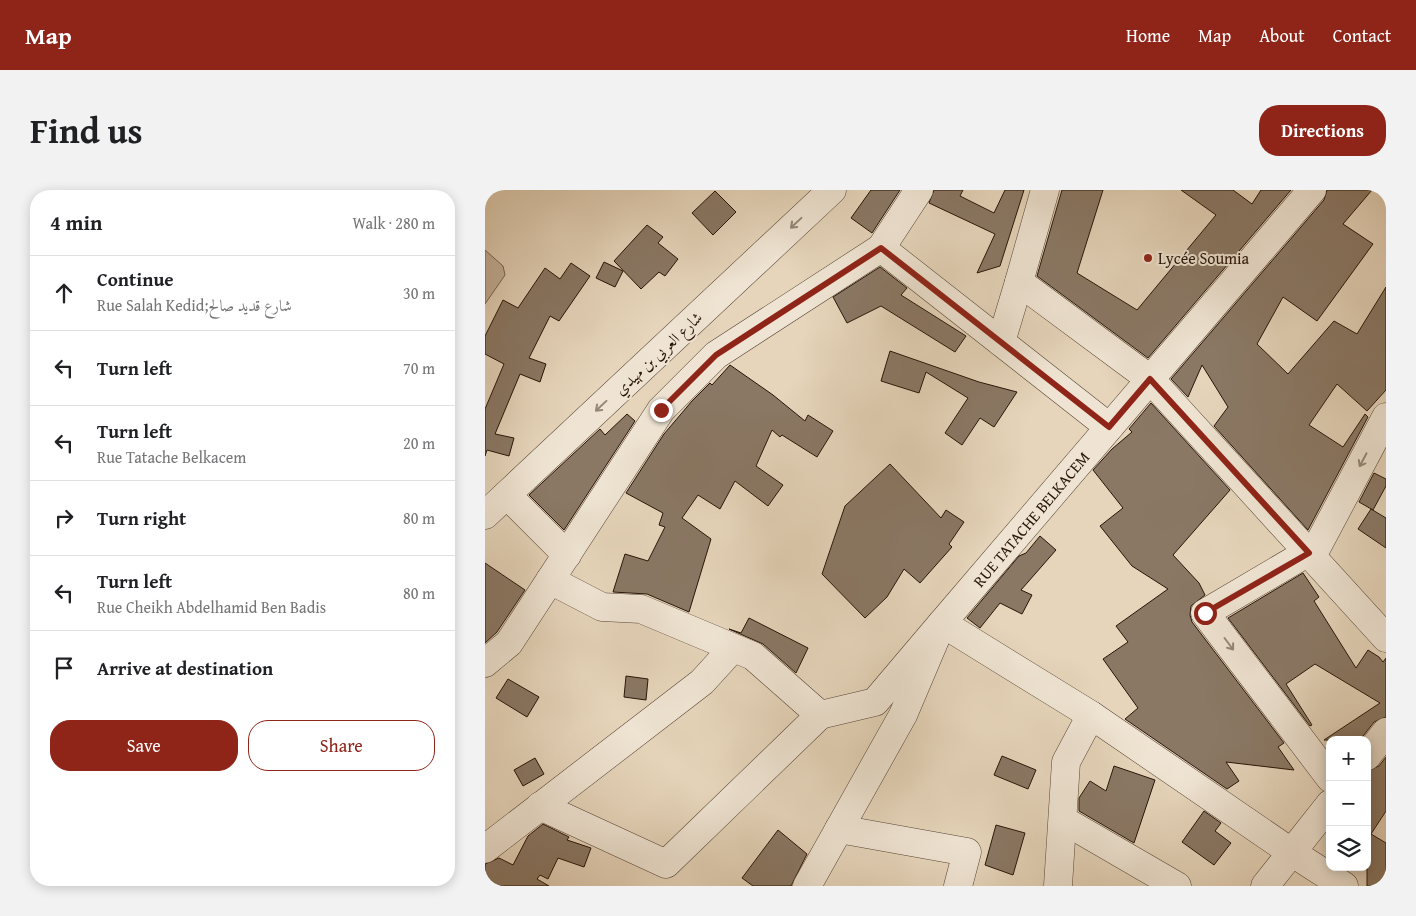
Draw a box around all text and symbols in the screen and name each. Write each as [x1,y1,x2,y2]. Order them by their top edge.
text: Map [25,18,72,53]
text: Home [1126,22,1170,49]
text: Map [1198,22,1231,49]
text: About [1259,22,1305,49]
text: Contact [1333,22,1391,49]
text: Find us [30,105,143,156]
button: Directions [1259,105,1386,156]
text: 4 min [50,207,102,238]
text: Walk · 280 m [352,211,435,235]
one-way arrow [790,217,802,229]
place label: Lycée Soumia [1158,246,1250,270]
marker: Lycée Soumia [1142,252,1154,264]
text: Continue [97,265,174,293]
icon: ahead [50,279,78,307]
text: 30 m [403,281,435,305]
text: Rue Salah Kedid;شارع قديد صالح [97,293,292,317]
street label: شارع العربي بن مهيدي [608,306,709,402]
icon: left [50,354,78,382]
text: Turn left [97,354,172,382]
text: 70 m [403,356,435,380]
route end [650,399,673,422]
one-way arrow [595,400,607,412]
text: Turn left [97,417,172,445]
icon: left [50,429,78,457]
text: 20 m [403,431,435,455]
text: Rue Tatache Belkacem [97,445,246,469]
street label: RUE TATACHE BELKACEM [967,446,1095,592]
one-way arrow [1358,452,1367,467]
icon: right [50,504,78,532]
text: Turn right [97,504,186,532]
text: 80 m [403,506,435,530]
text: Turn left [97,567,172,595]
icon: left [50,579,78,607]
text: 80 m [403,581,435,605]
text: Rue Cheikh Abdelhamid Ben Badis [97,595,326,619]
route start [1194,602,1217,625]
one-way arrow [1223,637,1234,650]
icon: arrive [50,654,78,682]
text: Arrive at destination [97,654,273,682]
button: Save [50,720,238,771]
button: Share [248,720,435,771]
map controls [1326,736,1371,871]
button: + [1326,736,1371,781]
button: − [1326,781,1371,826]
button: layers [1326,826,1371,871]

